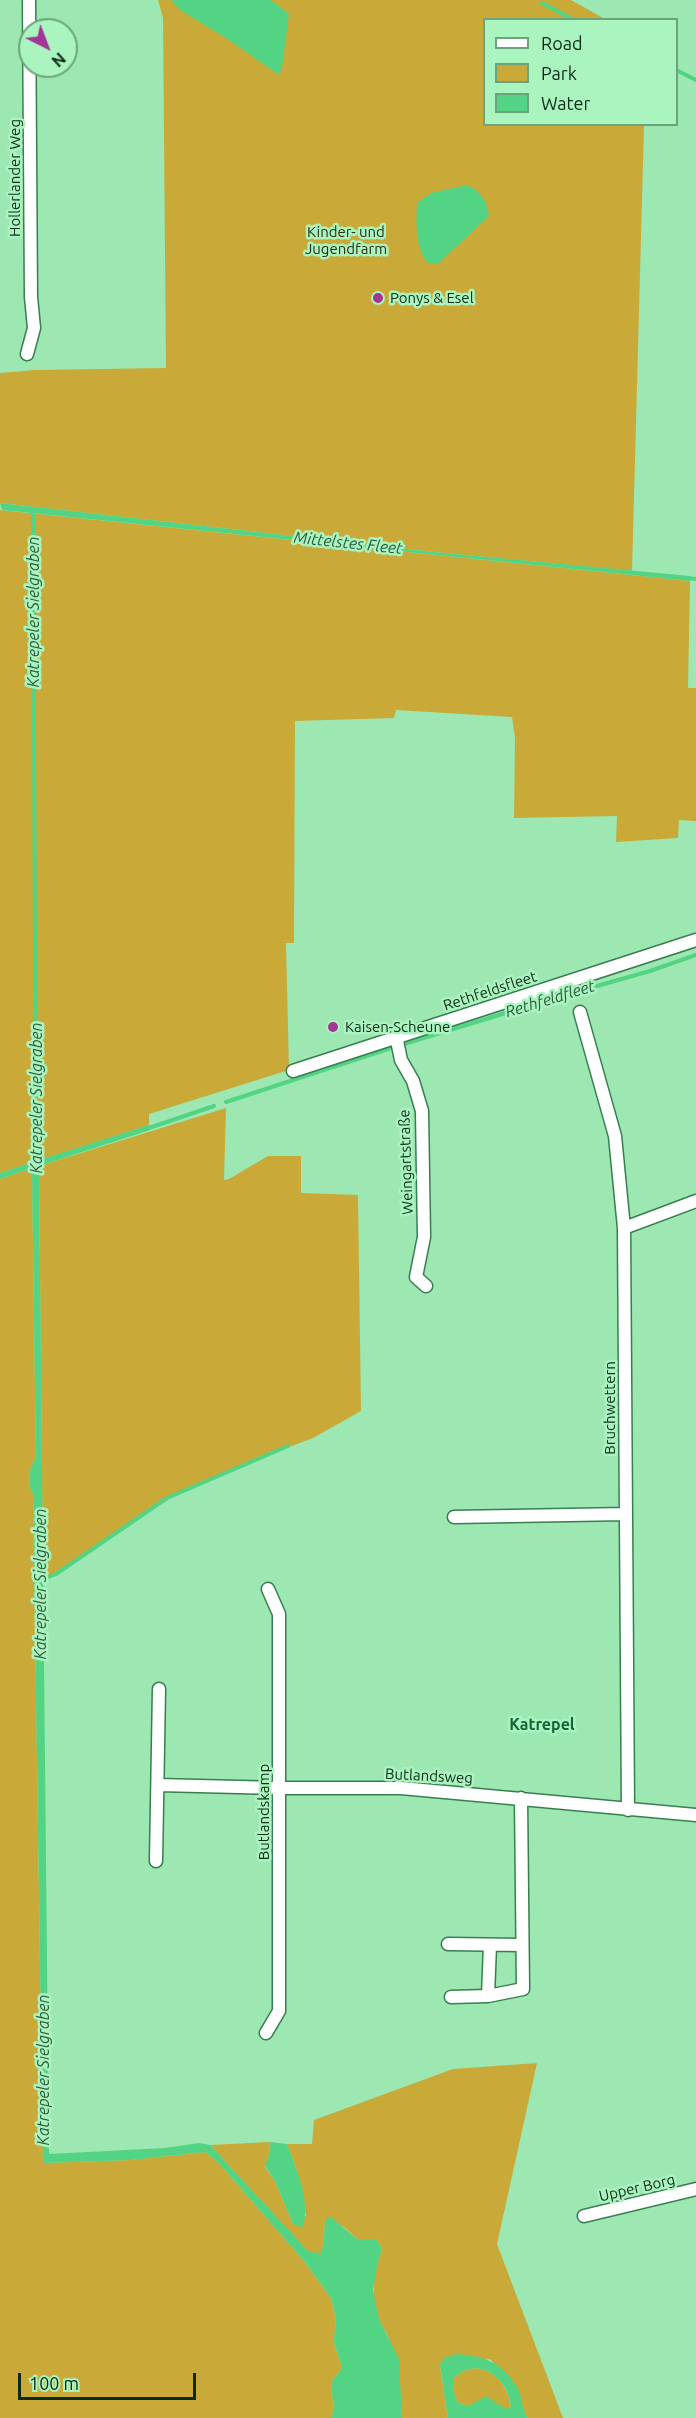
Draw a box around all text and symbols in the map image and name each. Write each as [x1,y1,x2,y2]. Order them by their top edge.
north arrow [18,18,78,78]
legend [483,18,678,126]
text: Road [541,33,583,53]
text: N [48,49,69,71]
text: Park [541,63,577,83]
text: Water [541,93,590,113]
street label: Hollerlander Weg [6,119,24,237]
park label: Kinder- und Jugendfarm [305,223,387,258]
place label: Ponys & Esel [390,289,474,307]
marker: Ponys & Esel [371,291,385,305]
water label: Mittelstes Fleet [293,528,403,558]
water label: Katrepeler Sielgraben [24,537,44,687]
street label: Rethfeldsfleet [441,967,539,1015]
water label: Rethfeldfleet [503,976,597,1022]
place label: Kaisen-Scheune [345,1018,450,1036]
marker: Kaisen-Scheune [326,1020,340,1034]
water label: Katrepeler Sielgraben [27,1023,47,1173]
street label: Weingartstraße [395,1109,417,1215]
street label: Bruchwettern [601,1361,619,1455]
water label: Katrepeler Sielgraben [31,1509,51,1659]
district label: Katrepel [509,1715,575,1735]
street label: Butlandskamp [255,1764,273,1860]
street label: Butlandsweg [385,1765,473,1787]
water label: Katrepeler Sielgraben [34,1995,54,2145]
street label: Upper Borg [597,2170,677,2206]
scale bar [21,2361,200,2399]
text: 100 m [29,2373,79,2393]

